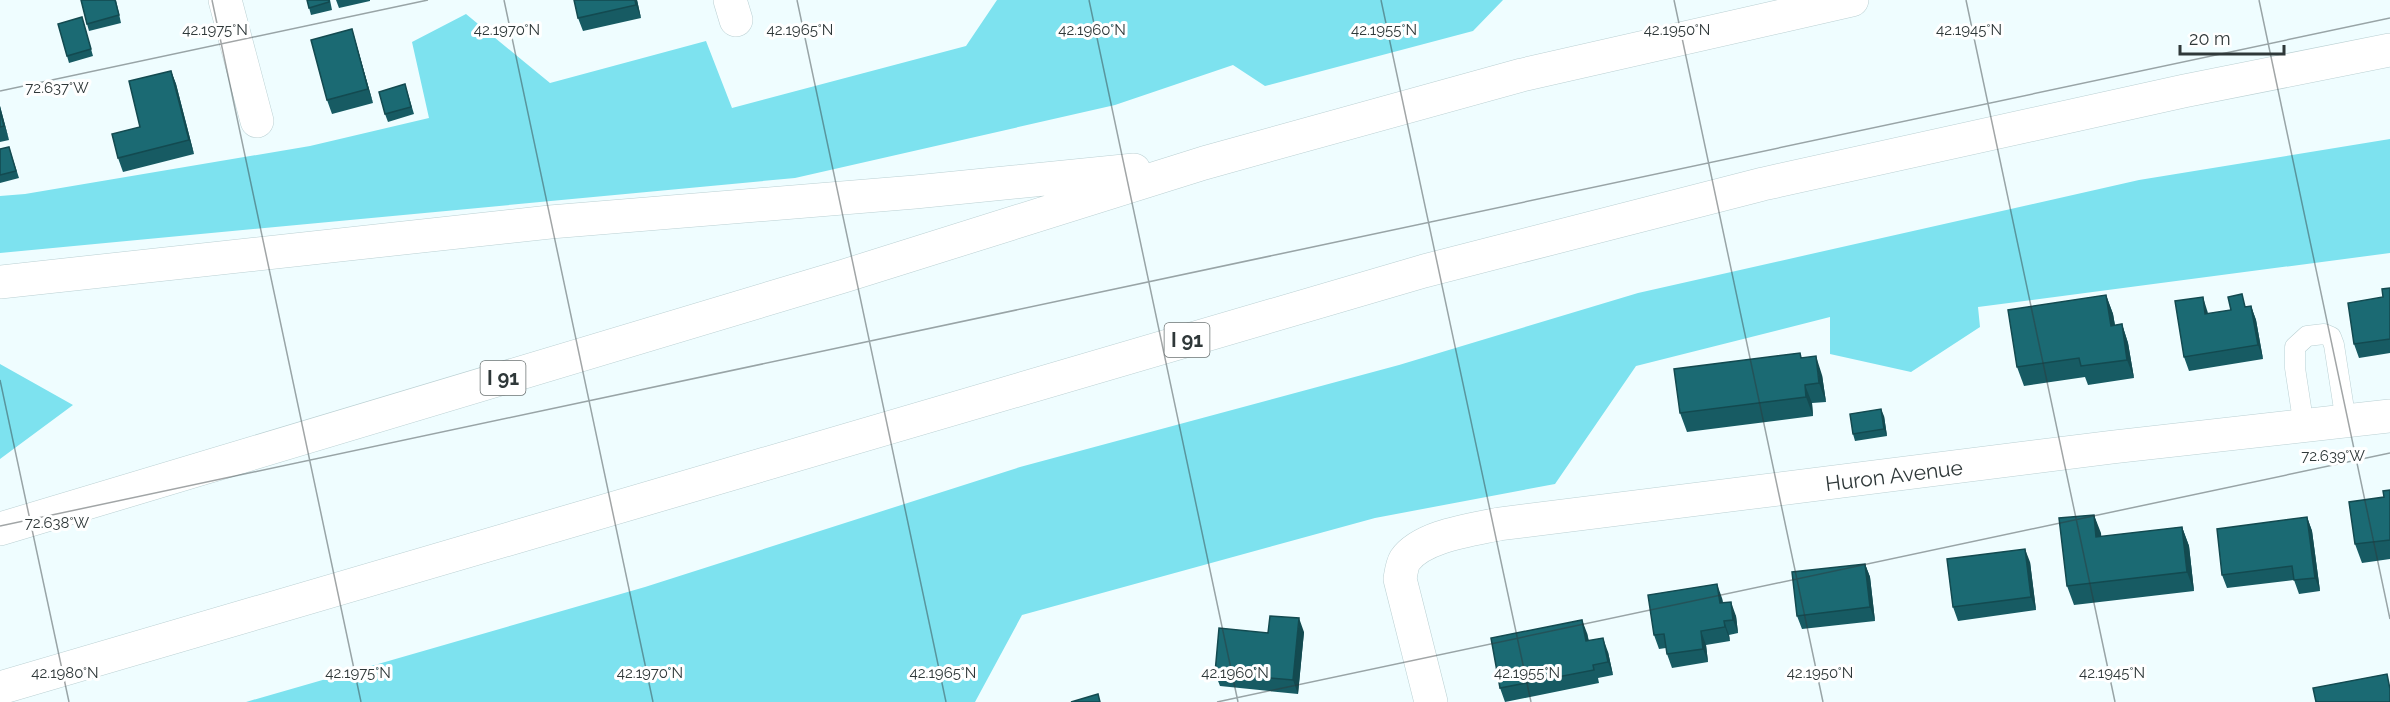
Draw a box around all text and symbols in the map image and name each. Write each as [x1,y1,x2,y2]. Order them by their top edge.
scale bar [2180,18,2284,56]
text: 42.1975°N [182,21,248,39]
text: 42.1970°N [474,21,540,39]
text: 42.1965°N [767,21,833,39]
text: 42.1960°N [1058,21,1126,39]
text: 42.1955°N [1351,21,1417,39]
text: 42.1950°N [1644,21,1710,39]
text: 42.1945°N [1936,21,2002,39]
text: 20 m [2189,28,2231,49]
text: 72.637°W [25,79,89,97]
road number: I 91 [1164,323,1210,357]
road number: I 91 [480,361,526,395]
text: 72.639°W [2301,447,2365,465]
street label: Huron Avenue [1824,455,1964,496]
text: 72.638°W [25,514,89,532]
text: 42.1980°N [31,664,99,682]
text: 42.1975°N [325,664,391,682]
text: 42.1970°N [617,664,683,682]
text: 42.1965°N [910,664,976,682]
text: 42.1960°N [1201,664,1269,682]
text: 42.1955°N [1494,664,1560,682]
text: 42.1950°N [1787,664,1853,682]
text: 42.1945°N [2079,664,2145,682]

